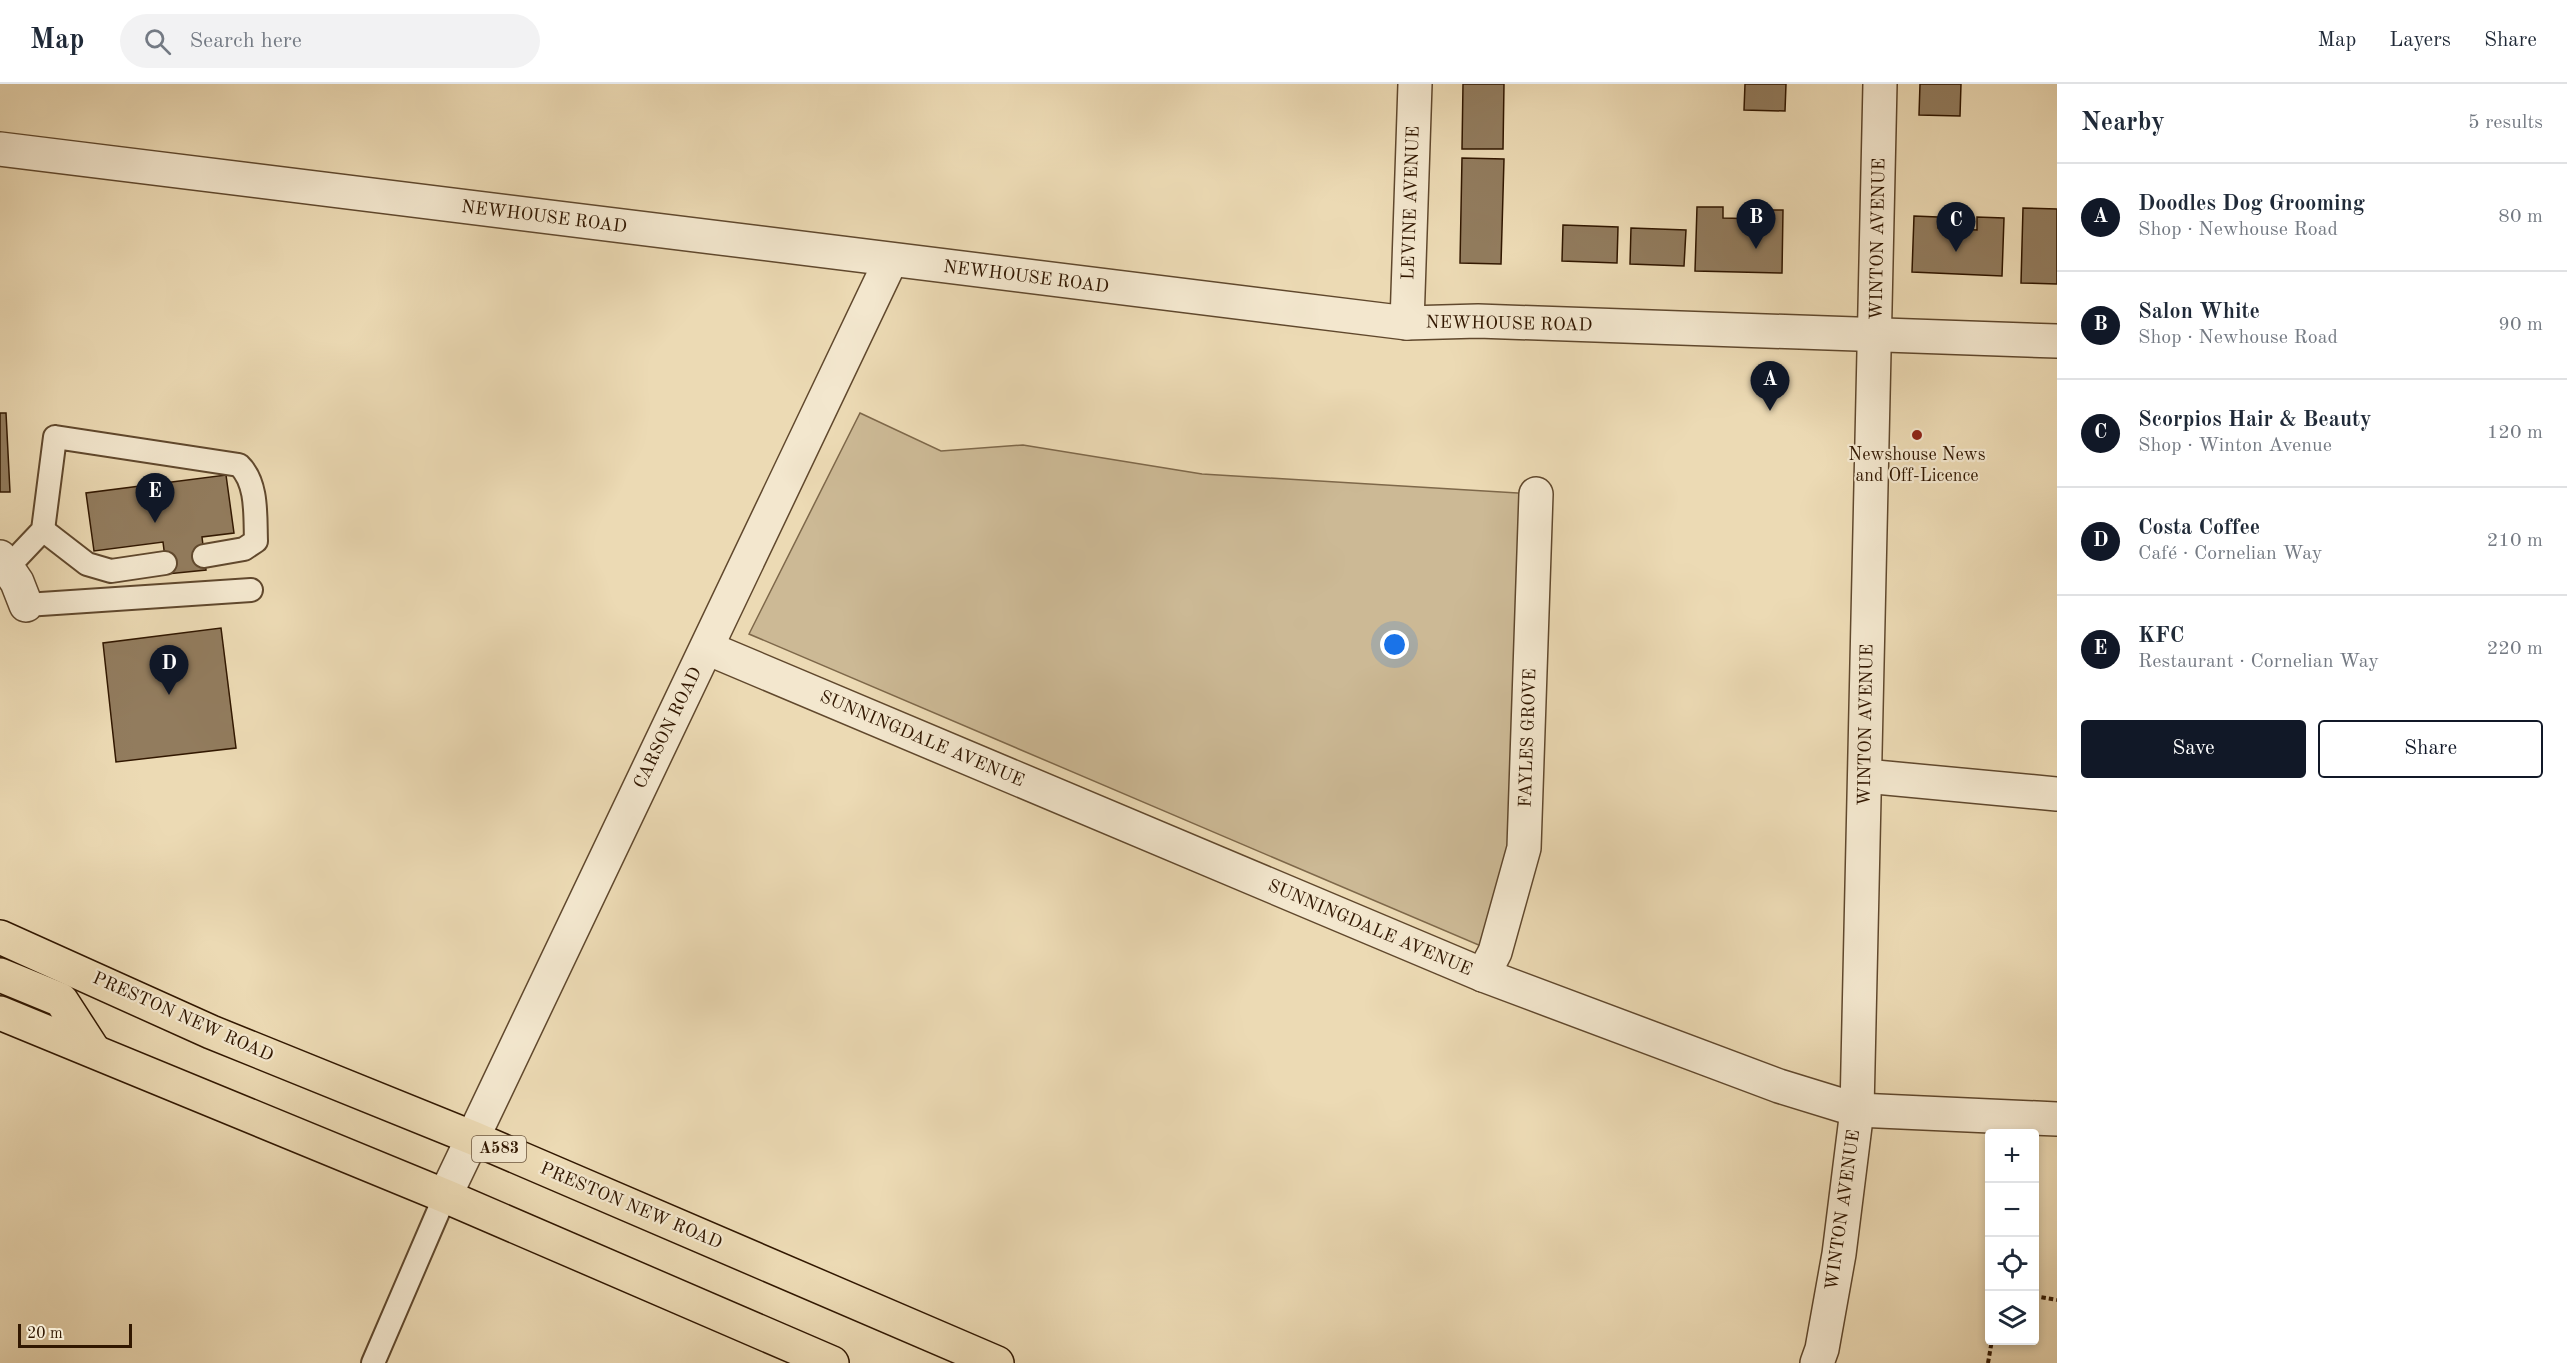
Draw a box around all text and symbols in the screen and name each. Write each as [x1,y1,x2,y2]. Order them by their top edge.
search box [120,14,540,68]
icon: search [141,25,174,58]
text: Map [30,27,84,55]
text: Search here [189,30,302,52]
text: Map [2317,30,2356,51]
text: Layers [2389,30,2451,51]
text: Share [2484,30,2537,51]
text: Nearby [2081,110,2165,136]
text: 5 results [2468,113,2543,133]
street label: LEVINE AVENUE [1399,126,1423,280]
street label: WINTON AVENUE [1868,158,1888,320]
text: Doodles Dog Grooming [2138,193,2365,215]
street label: NEWHOUSE ROAD [460,198,628,236]
pin: B [1736,200,1776,249]
pin: C [1936,202,1976,252]
text: A [2093,207,2108,227]
text: 80 m [2498,207,2543,227]
text: Shop · Newhouse Road [2138,220,2338,240]
street label: NEWHOUSE ROAD [942,258,1110,296]
text: Salon White [2138,301,2260,323]
street label: NEWHOUSE ROAD [1426,314,1592,334]
text: B [2093,315,2108,335]
text: 90 m [2498,315,2543,335]
text: Shop · Newhouse Road [2138,328,2338,348]
pin: A [1750,362,1790,411]
text: Scorpios Hair & Beauty [2138,409,2372,431]
text: C [2094,423,2107,443]
text: 120 m [2487,423,2543,443]
marker: Newshouse News and Off-Licence [1910,428,1924,442]
text: Shop · Winton Avenue [2138,436,2332,456]
place label: Newshouse News and Off-Licence [1848,446,1986,485]
pin: E [136,474,174,523]
text: Costa Coffee [2138,517,2260,539]
text: D [2093,531,2108,551]
text: 210 m [2487,531,2543,551]
text: Café · Cornelian Way [2138,544,2322,564]
text: KFC [2138,625,2184,647]
your location [1380,630,1409,659]
text: E [2094,639,2107,659]
text: 220 m [2487,639,2543,659]
street label: WINTON AVENUE [1856,644,1876,806]
pin: D [150,646,188,695]
text: Restaurant · Cornelian Way [2138,652,2379,672]
street label: CARSON ROAD [631,664,705,792]
street label: FAYLES GROVE [1517,668,1539,808]
street label: SUNNINGDALE AVENUE [817,688,1027,790]
button: Save [2081,720,2306,778]
button: Share [2318,720,2543,778]
street label: SUNNINGDALE AVENUE [1265,877,1475,979]
street label: PRESTON NEW ROAD [90,969,276,1065]
street label: WINTON AVENUE [1823,1129,1863,1291]
map controls [1985,1129,2039,1345]
button: + [1985,1129,2039,1183]
road number: A583 [472,1136,526,1162]
street label: PRESTON NEW ROAD [537,1159,725,1253]
button: − [1985,1183,2039,1237]
button: locate [1985,1237,2039,1291]
button: layers [1985,1291,2039,1345]
scale bar [18,1321,132,1348]
text: 20 m [27,1326,63,1342]

